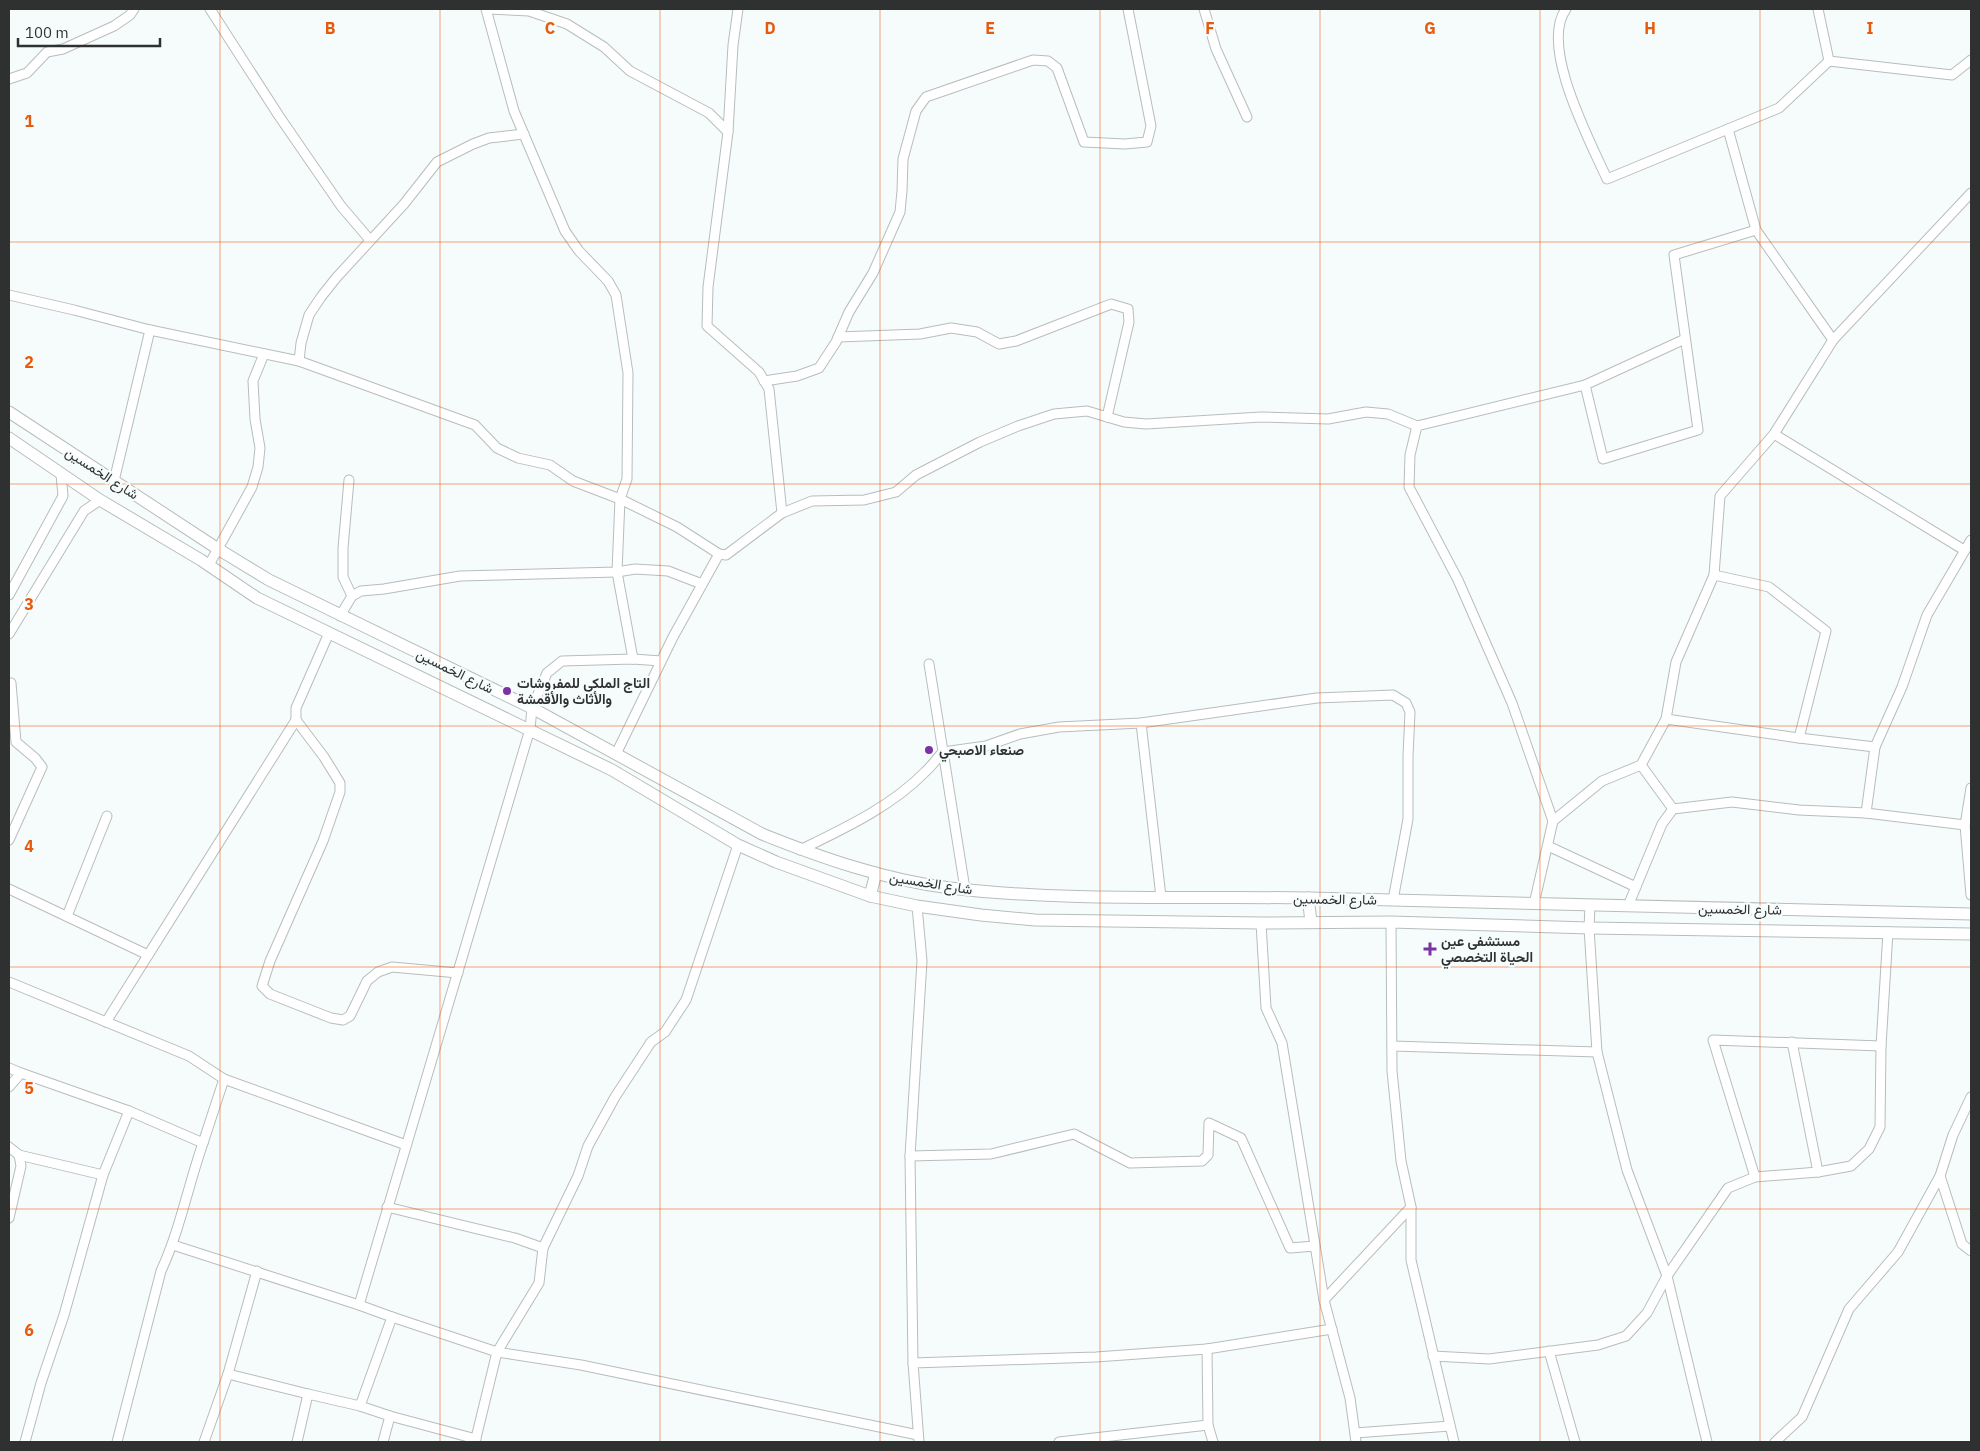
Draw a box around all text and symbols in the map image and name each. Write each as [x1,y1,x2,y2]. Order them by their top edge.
scale bar [18,15,160,47]
text: B [325,18,336,38]
text: C [545,18,555,38]
text: D [764,18,776,38]
text: E [985,18,995,38]
text: F [1205,18,1215,38]
text: G [1424,18,1436,38]
text: H [1644,18,1656,38]
text: I [1867,18,1874,38]
text: 100 m [25,23,69,42]
text: 1 [24,111,34,131]
text: 2 [24,352,34,372]
street label: شارع الخمسين [61,443,142,505]
text: 3 [24,594,34,614]
street label: شارع الخمسين [413,645,497,699]
place label: التاج الملكي للمفروشات والأثاث والأقمشة [517,674,650,708]
marker: التاج الملكي للمفروشات والأثاث والأقمشة [501,685,513,697]
place label: صنعاء الاصبحي [939,741,1024,762]
marker: صنعاء الاصبحي [923,744,935,756]
text: 4 [24,836,34,856]
street label: شارع الخمسين [888,868,974,900]
street label: شارع الخمسين [1293,889,1377,911]
street label: شارع الخمسين [1698,899,1782,921]
place label: مستشفى عين الحياة التخصصي [1441,932,1533,969]
marker: مستشفى عين الحياة التخصصي [1423,942,1437,956]
text: 5 [24,1078,34,1098]
text: 6 [24,1320,34,1340]

